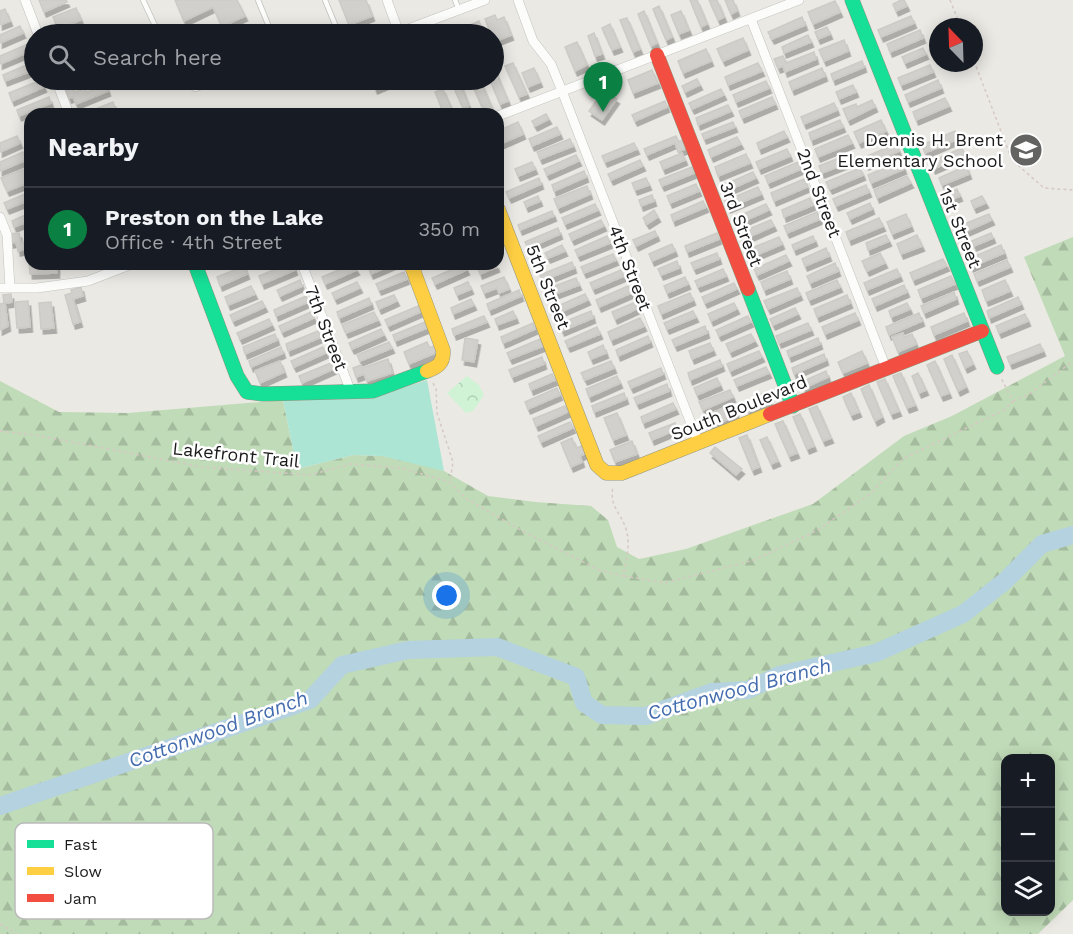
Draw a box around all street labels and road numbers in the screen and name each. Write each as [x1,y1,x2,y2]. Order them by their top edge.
street label: 2nd Street [793,146,846,241]
street label: 3rd Street [716,178,767,270]
street label: 1st Street [935,185,986,271]
street label: 4th Street [605,222,657,314]
street label: 5th Street [522,241,575,333]
street label: 7th Street [301,282,352,374]
street label: South Boulevard [668,371,810,444]
street label: Lakefront Trail [172,437,301,472]

